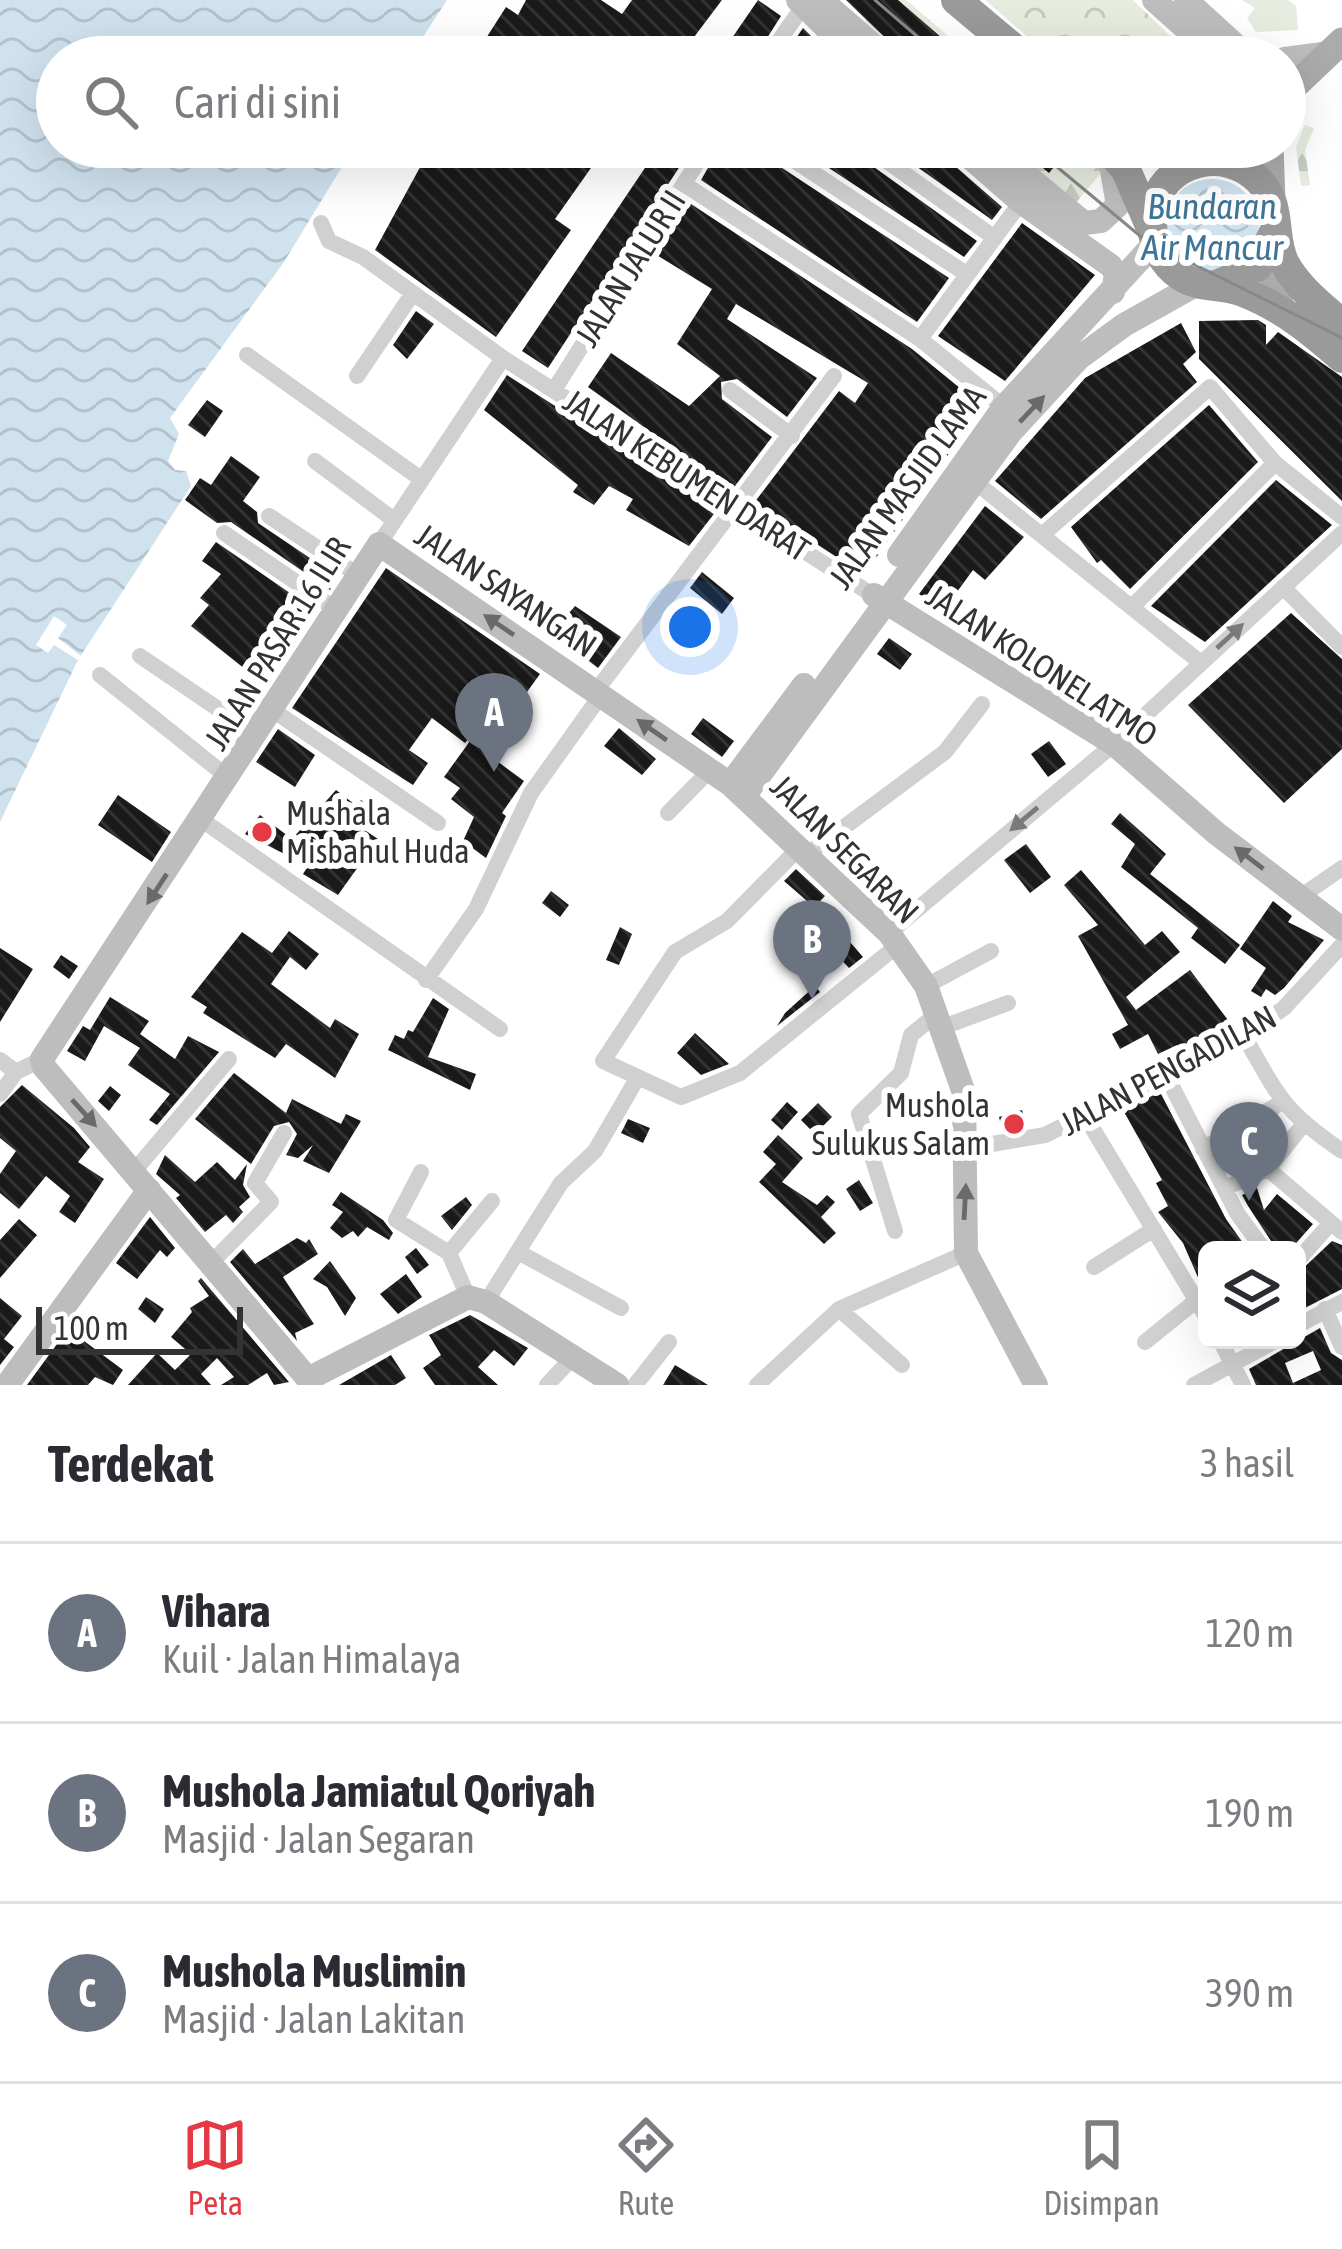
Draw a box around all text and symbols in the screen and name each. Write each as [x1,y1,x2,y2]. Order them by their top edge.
search box [36,36,1306,168]
icon: search [78,69,144,135]
text: Cari di sini [174,76,341,128]
street label: JALAN JALUR II [567,183,693,353]
water label: Bundaran Air Mancur [1140,185,1284,268]
street label: JALAN MASJID LAMA [821,378,994,596]
street label: JALAN KEBUMEN DARAT [557,381,818,569]
one-way arrow [1018,395,1045,424]
street label: JALAN SAYANGAN [408,516,604,664]
street label: JALAN PASAR 16 ILIR [196,529,358,756]
street label: JALAN KOLONEL ATMO [920,576,1164,754]
your location [660,597,720,657]
one-way arrow [483,614,516,637]
one-way arrow [1216,623,1245,650]
pin: A [455,673,533,772]
one-way arrow [636,719,669,742]
street label: JALAN SEGARAN [763,767,927,931]
place label: Mushala Misbahul Huda [286,794,470,870]
one-way arrow [1009,805,1039,831]
marker: Mushala Misbahul Huda [249,819,275,845]
one-way arrow [1234,846,1265,871]
one-way arrow [146,873,168,906]
pin: B [773,900,851,999]
street label: JALAN PENGADILAN [1054,997,1282,1143]
place label: Mushola Sulukus Salam [812,1086,990,1162]
one-way arrow [70,1098,97,1127]
pin: C [1210,1102,1288,1201]
marker: Mushola Sulukus Salam [1001,1111,1027,1137]
one-way arrow [956,1182,975,1220]
map controls [1198,1241,1306,1349]
button: layers [1198,1241,1306,1349]
scale bar [36,1301,243,1354]
text: 100 m [54,1309,129,1347]
text: Terdekat [48,1434,214,1493]
text: 3 hasil [1200,1441,1294,1485]
text: Vihara [162,1585,270,1637]
text: A [77,1611,97,1655]
text: 120 m [1206,1611,1294,1655]
text: Kuil · Jalan Himalaya [162,1637,461,1681]
text: Mushola Jamiatul Qoriyah [162,1765,595,1817]
text: B [78,1791,96,1835]
text: 190 m [1206,1791,1294,1835]
text: Masjid · Jalan Segaran [162,1817,475,1861]
text: Mushola Muslimin [162,1945,466,1997]
text: C [78,1971,96,2015]
text: 390 m [1206,1971,1294,2015]
text: Masjid · Jalan Lakitan [162,1997,465,2041]
tab: Peta [182,2112,248,2222]
tab: Rute [613,2112,679,2222]
tab: Disimpan [1044,2112,1160,2222]

